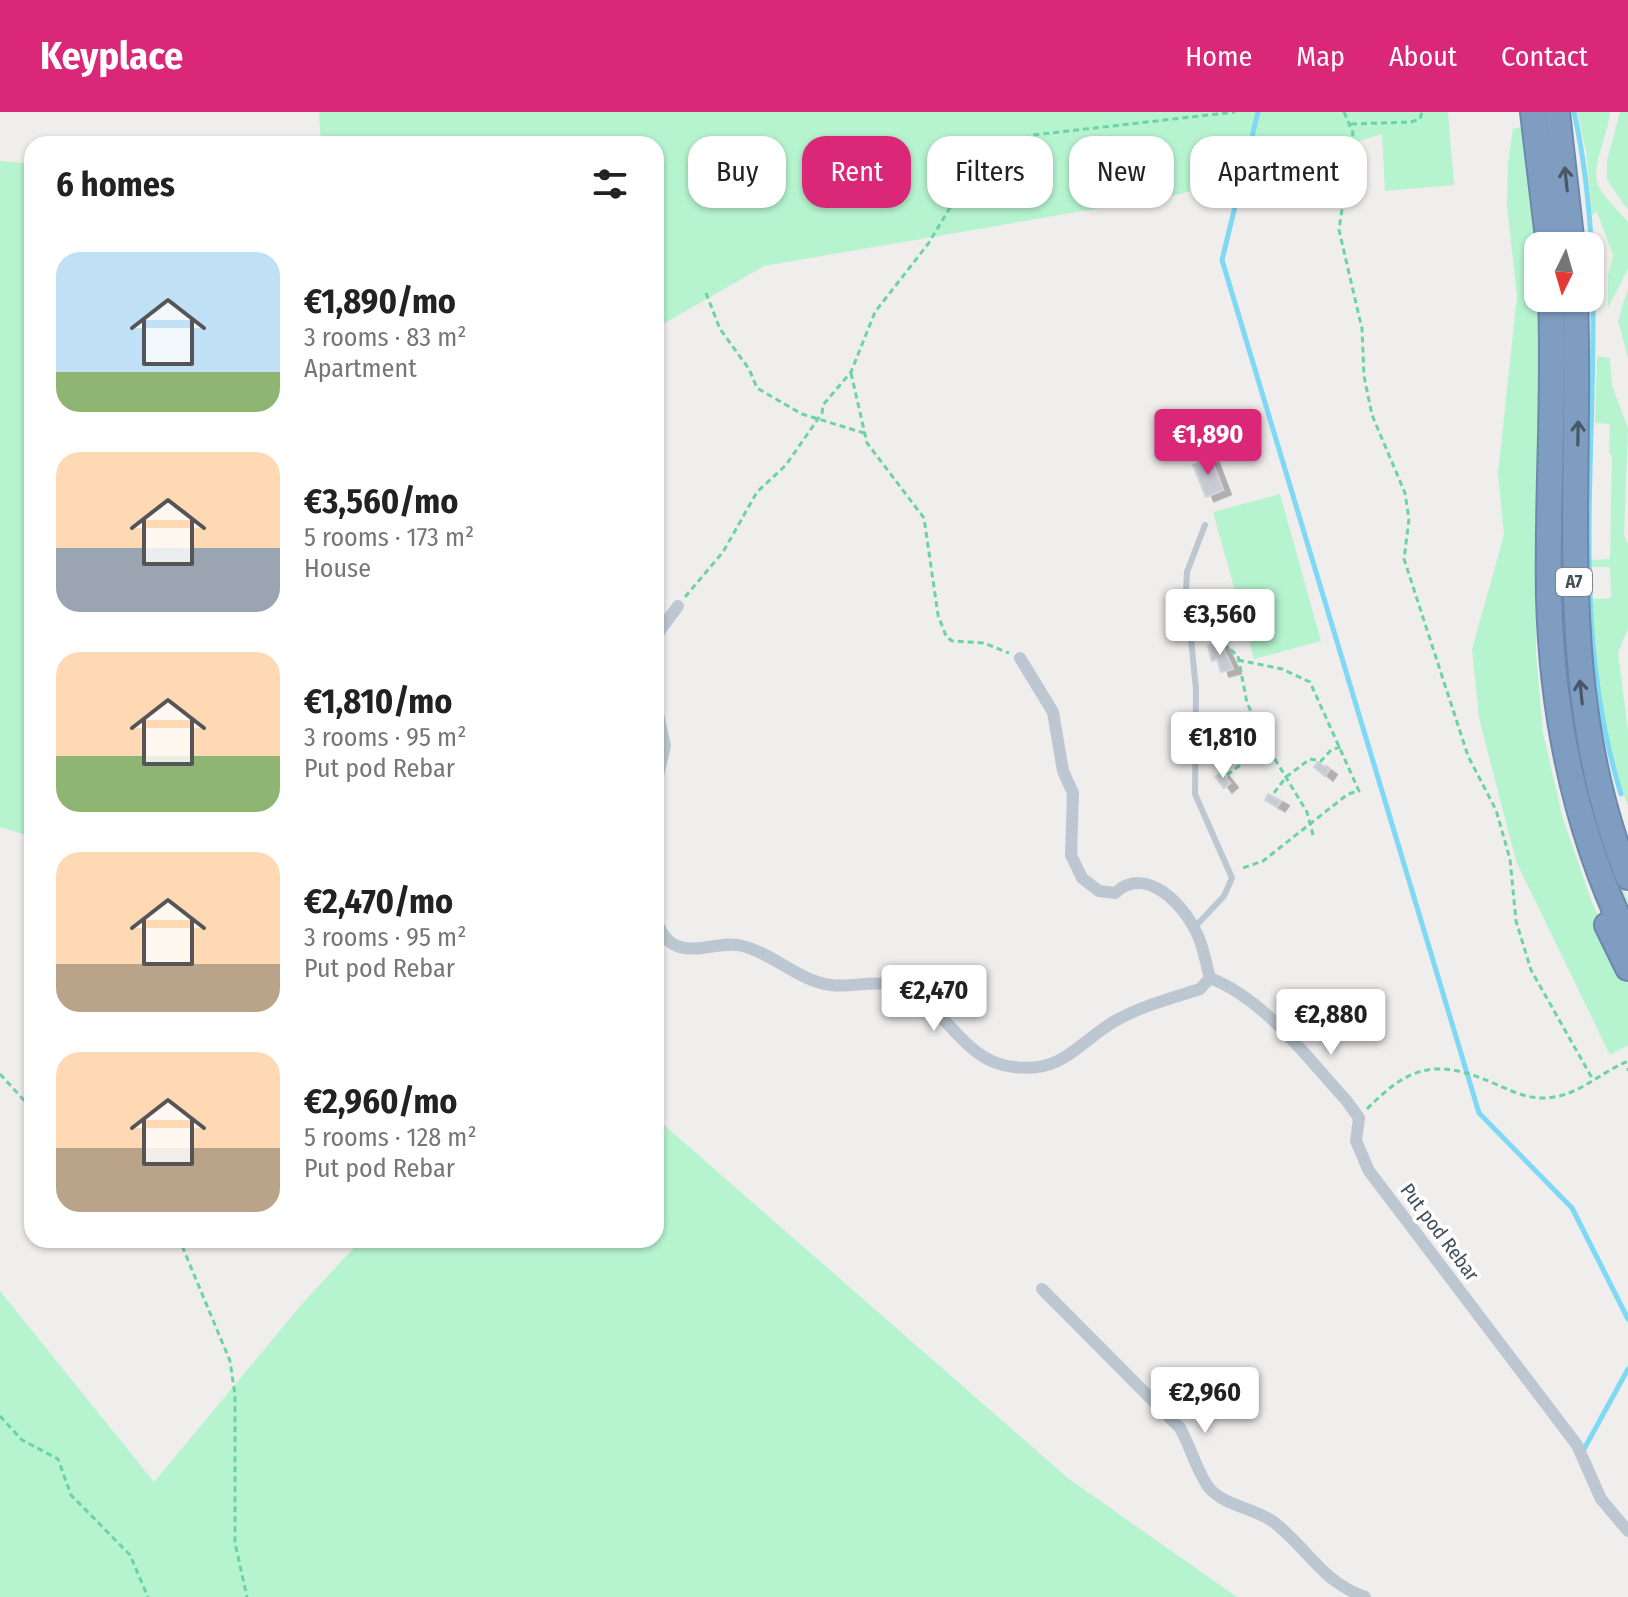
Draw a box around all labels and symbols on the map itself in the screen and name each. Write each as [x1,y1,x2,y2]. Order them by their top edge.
one-way arrow [1558,166,1573,193]
north arrow [1524,232,1604,312]
pin: €1,890 [1143,409,1273,477]
one-way arrow [1570,420,1585,447]
road number: A7 [1556,568,1592,596]
pin: €3,560 [1155,589,1285,657]
one-way arrow [1574,679,1589,706]
pin: €1,810 [1158,712,1288,780]
pin: €2,470 [869,965,999,1033]
pin: €2,880 [1266,989,1396,1057]
street label: Put pod Rebar [1396,1178,1484,1286]
pin: €2,960 [1140,1367,1270,1435]

